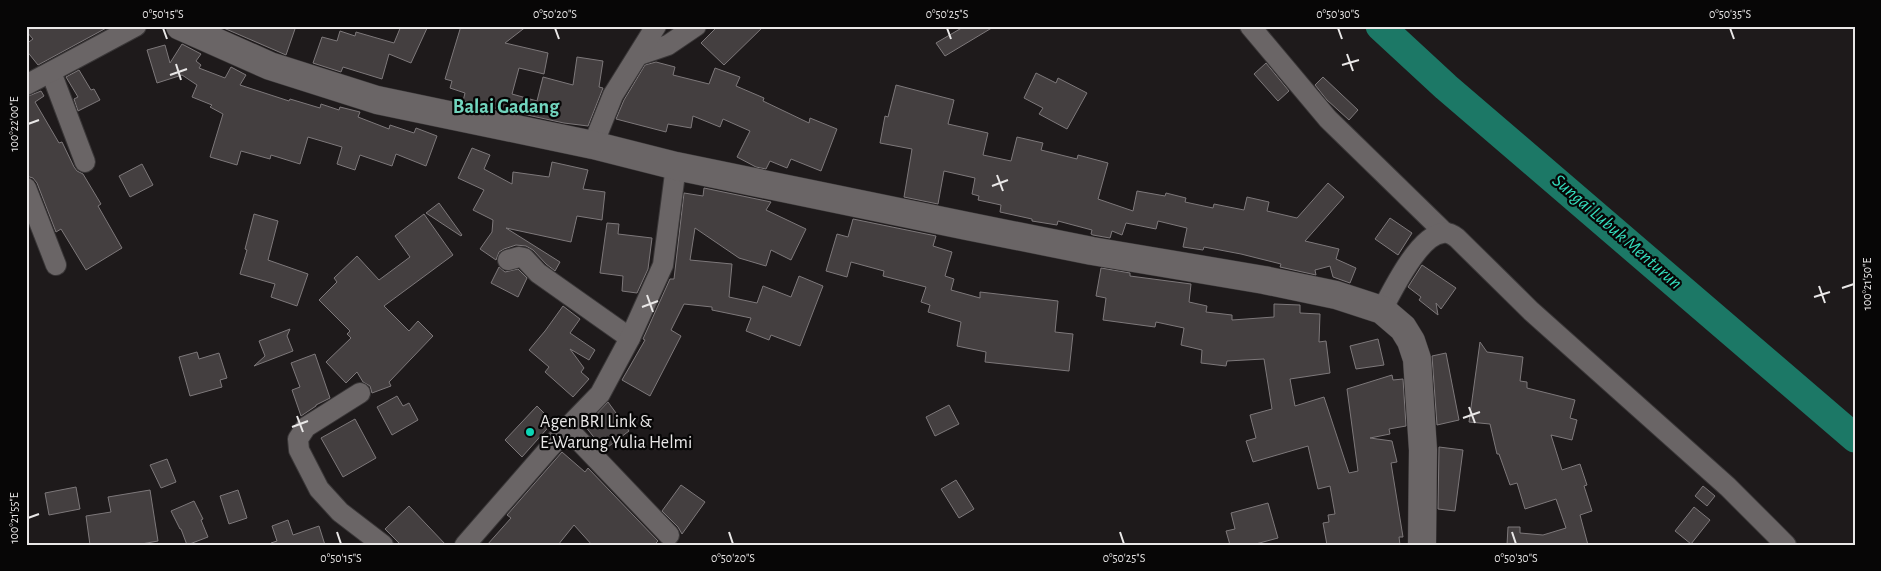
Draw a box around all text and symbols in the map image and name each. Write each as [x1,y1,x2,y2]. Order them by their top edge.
text: 0°50'15"S [142,8,184,20]
text: 0°50'20"S [533,8,577,20]
text: 0°50'25"S [926,8,969,20]
text: 0°50'30"S [1316,8,1360,20]
text: 0°50'35"S [1709,8,1751,20]
text: 100°22'00"E [8,96,20,152]
district label: Balai Gadang [453,97,560,117]
water label: Sungai Lubuk Menturun [1549,171,1685,293]
text: 100°21'50"E [1861,258,1873,310]
place label: Agen BRI Link & E-Warung Yulia Helmi [540,413,692,452]
marker: Agen BRI Link & E-Warung Yulia Helmi [524,426,536,438]
text: 100°21'55"E [8,492,20,544]
text: 0°50'15"S [320,552,362,564]
text: 0°50'20"S [711,552,755,564]
text: 0°50'25"S [1103,552,1146,564]
text: 0°50'30"S [1494,552,1538,564]

